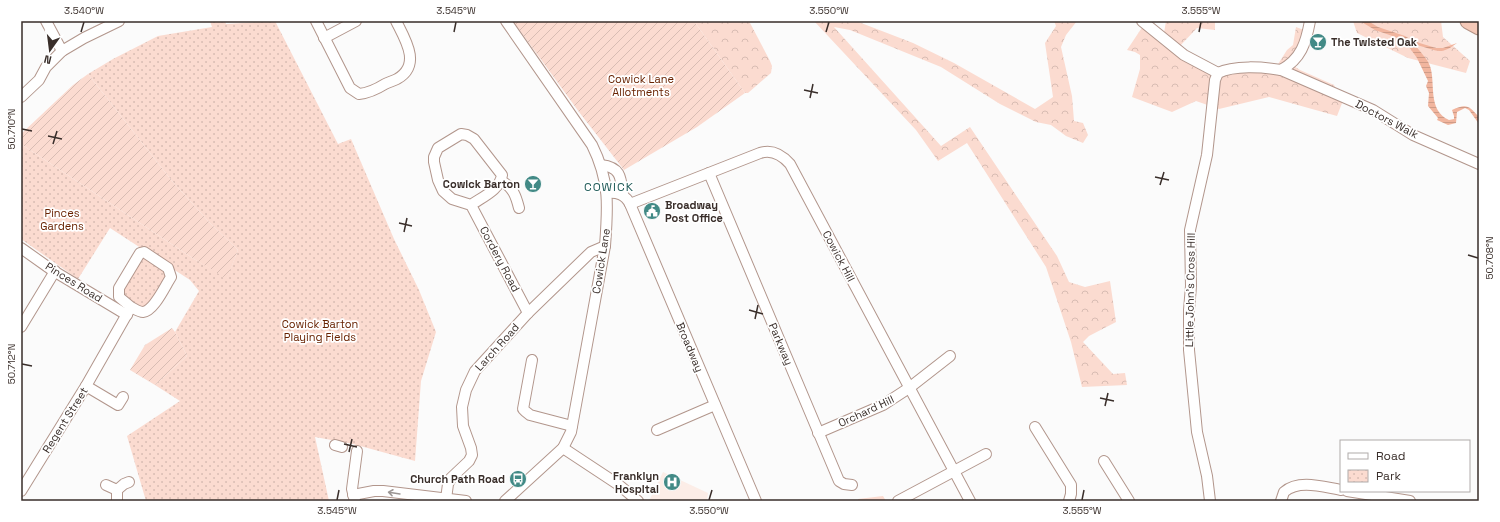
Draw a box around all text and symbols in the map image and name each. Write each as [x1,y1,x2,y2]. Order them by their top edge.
text: 3.540°W [64,4,104,17]
text: 3.545°W [436,4,476,17]
text: 3.550°W [809,4,849,17]
text: 3.555°W [1181,4,1221,17]
north arrow [30,30,70,70]
bar icon: The Twisted Oak [1308,32,1328,52]
place label: The Twisted Oak [1331,35,1418,49]
text: N [42,52,53,67]
park label: Cowick Lane Allotments [608,72,674,99]
street label: Doctors Walk [1353,97,1421,141]
text: 50.710°N [5,108,18,150]
bar icon: Cowick Barton [523,174,543,194]
place label: Cowick Barton [443,177,520,191]
district label: COWICK [584,179,634,195]
place label: Broadway Post Office [665,198,723,225]
public building icon: Broadway Post Office [642,201,662,221]
park label: Pinces Gardens [40,206,84,233]
street label: Cordery Road [477,224,523,294]
street label: Cowick Lane [589,227,613,295]
street label: Cowick Hill [820,228,858,284]
street label: Little John's Cross Hill [1182,233,1198,347]
text: 50.708°N [1483,236,1496,280]
street label: Pinces Road [43,259,105,305]
park label: Cowick Barton Playing Fields [282,317,358,344]
street label: Larch Road [472,320,522,374]
street label: Broadway [673,320,707,374]
street label: Parkway [766,321,796,367]
text: 50.712°N [5,344,18,384]
street label: Regent Street [39,384,91,456]
street label: Orchard Hill [836,392,896,430]
legend [1340,440,1470,492]
text: Road [1376,448,1405,464]
text: Park [1376,468,1401,484]
bus stop icon: Church Path Road [508,469,528,489]
place label: Franklyn Hospital [613,469,659,496]
place label: Church Path Road [410,472,505,486]
hospital icon: Franklyn Hospital [662,472,682,492]
one-way arrow [388,489,401,497]
text: 3.545°W [317,504,357,517]
text: 3.550°W [689,504,729,517]
text: 3.555°W [1062,504,1102,517]

